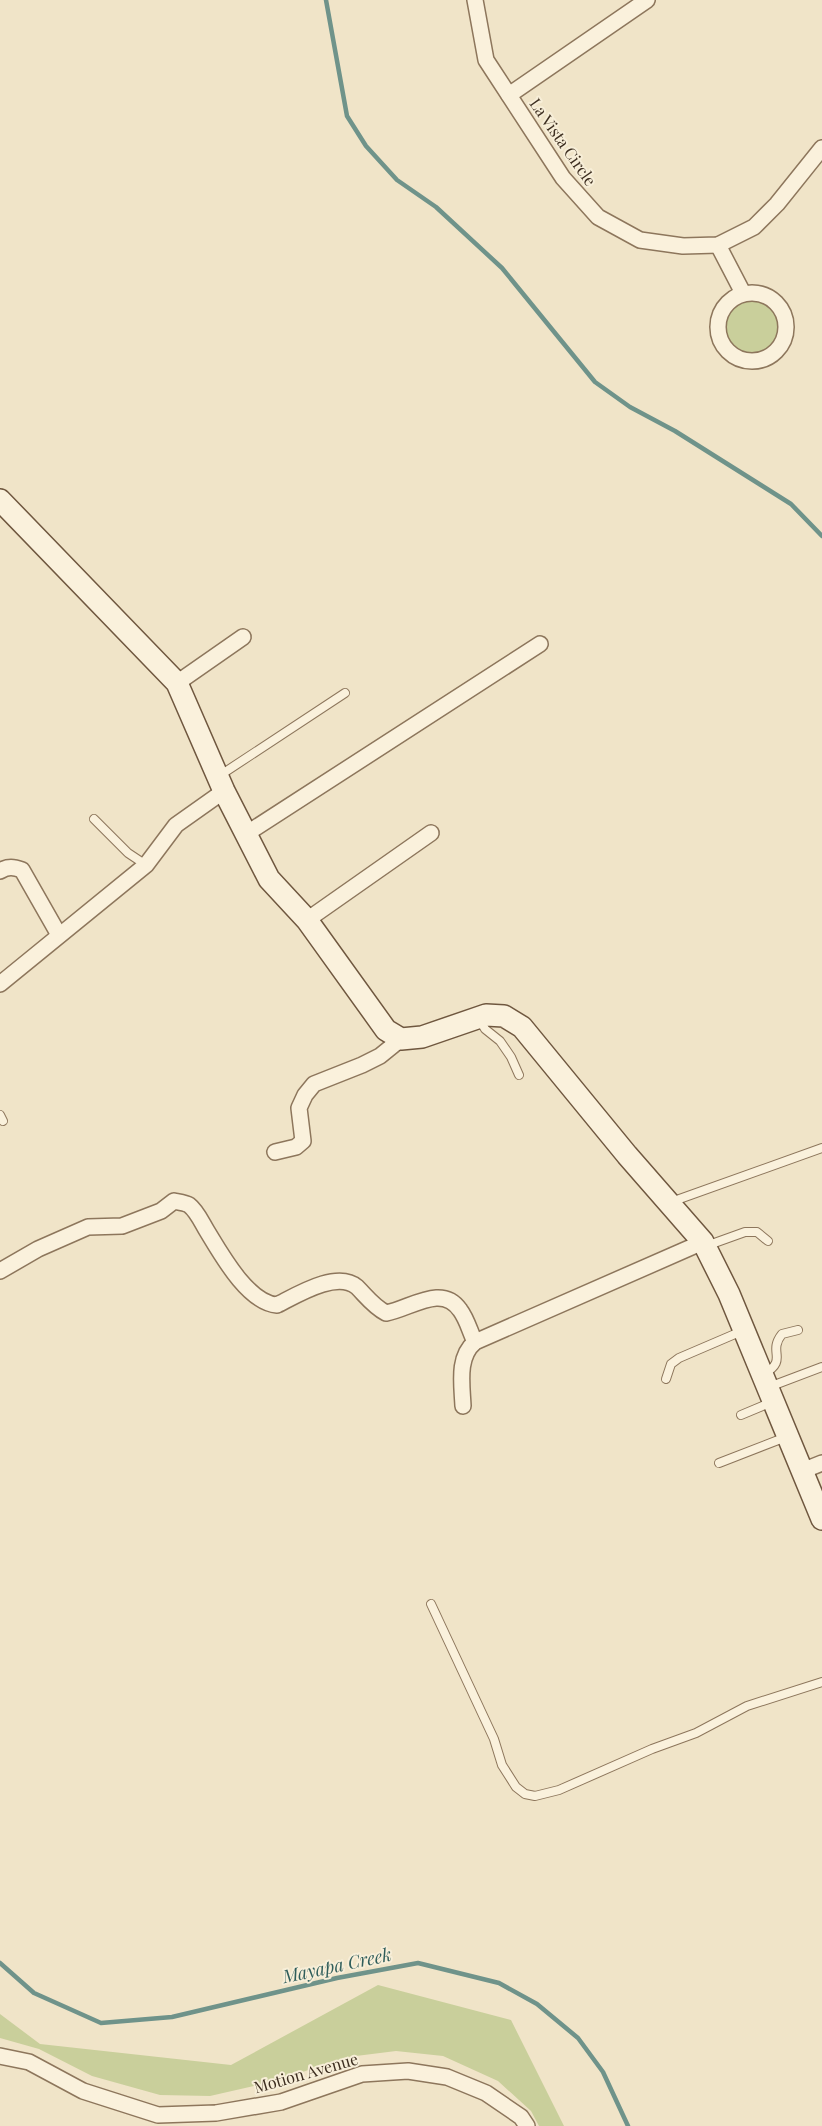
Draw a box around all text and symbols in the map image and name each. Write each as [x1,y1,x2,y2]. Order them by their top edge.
street label: La Vista Circle [525,94,601,190]
water label: Mayapa Creek [279,1942,393,1988]
street label: Motion Avenue [251,2048,360,2097]

